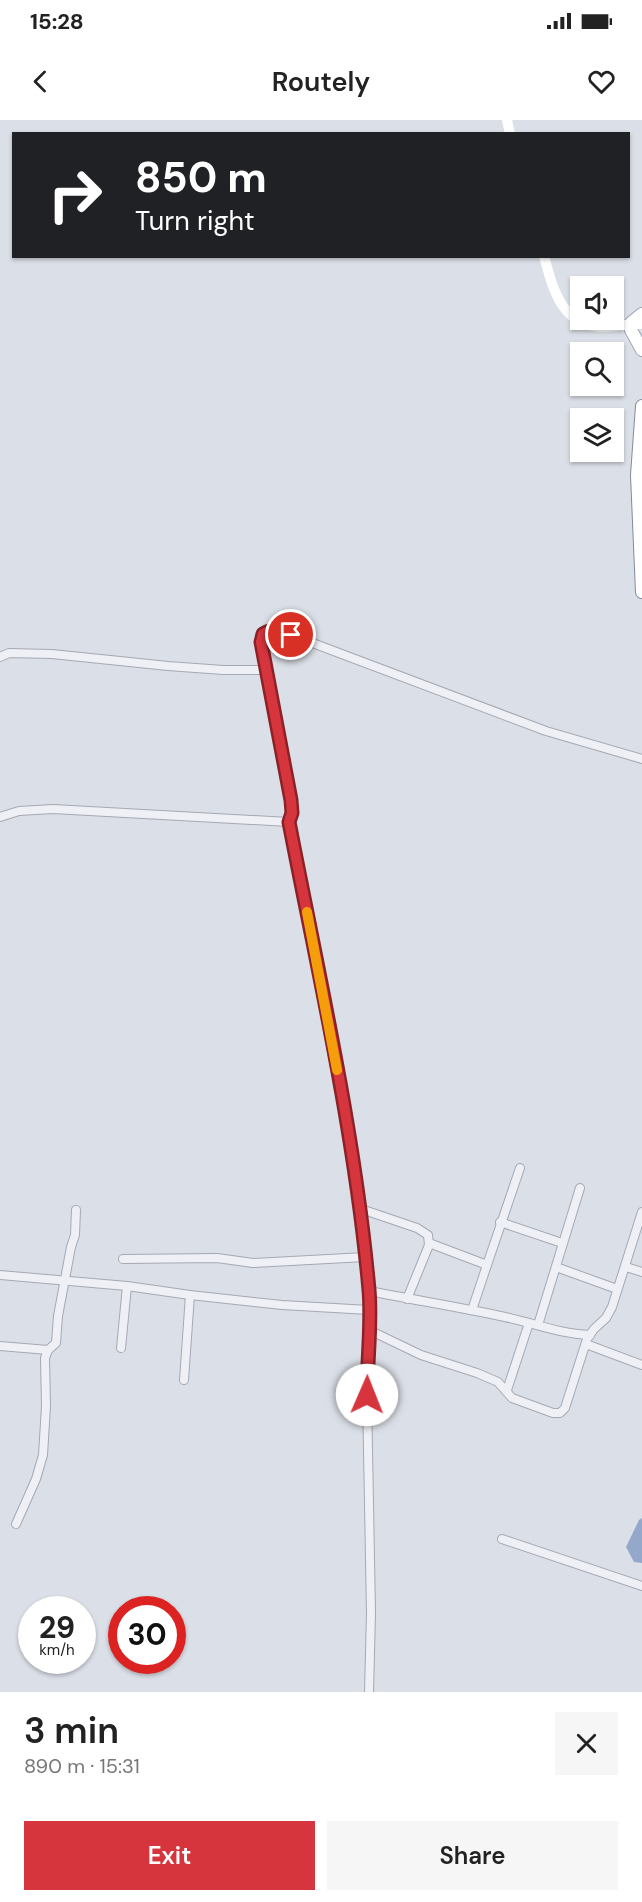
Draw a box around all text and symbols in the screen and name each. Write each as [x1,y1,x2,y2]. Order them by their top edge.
text: 15:28 [30,7,84,36]
text: Routely [272,64,370,99]
icon: back [24,65,57,98]
icon: heart [585,65,618,98]
text: 850 m [135,150,267,205]
icon: right [36,156,114,234]
text: Turn right [135,203,255,238]
map controls [570,276,624,462]
button: sound [570,276,624,330]
button: search [570,342,624,396]
button: layers [570,408,624,462]
pin [265,609,316,660]
icon: arrive [274,618,307,651]
position arrow [335,1363,399,1427]
speed limit sign: 30 [108,1596,186,1674]
text: 29 [39,1608,75,1647]
text: km/h [39,1640,75,1660]
text: 3 min [24,1707,119,1754]
button: close [555,1712,618,1775]
text: 890 m · 15:31 [24,1753,140,1779]
button: Exit [24,1821,315,1890]
button: Share [327,1821,618,1890]

